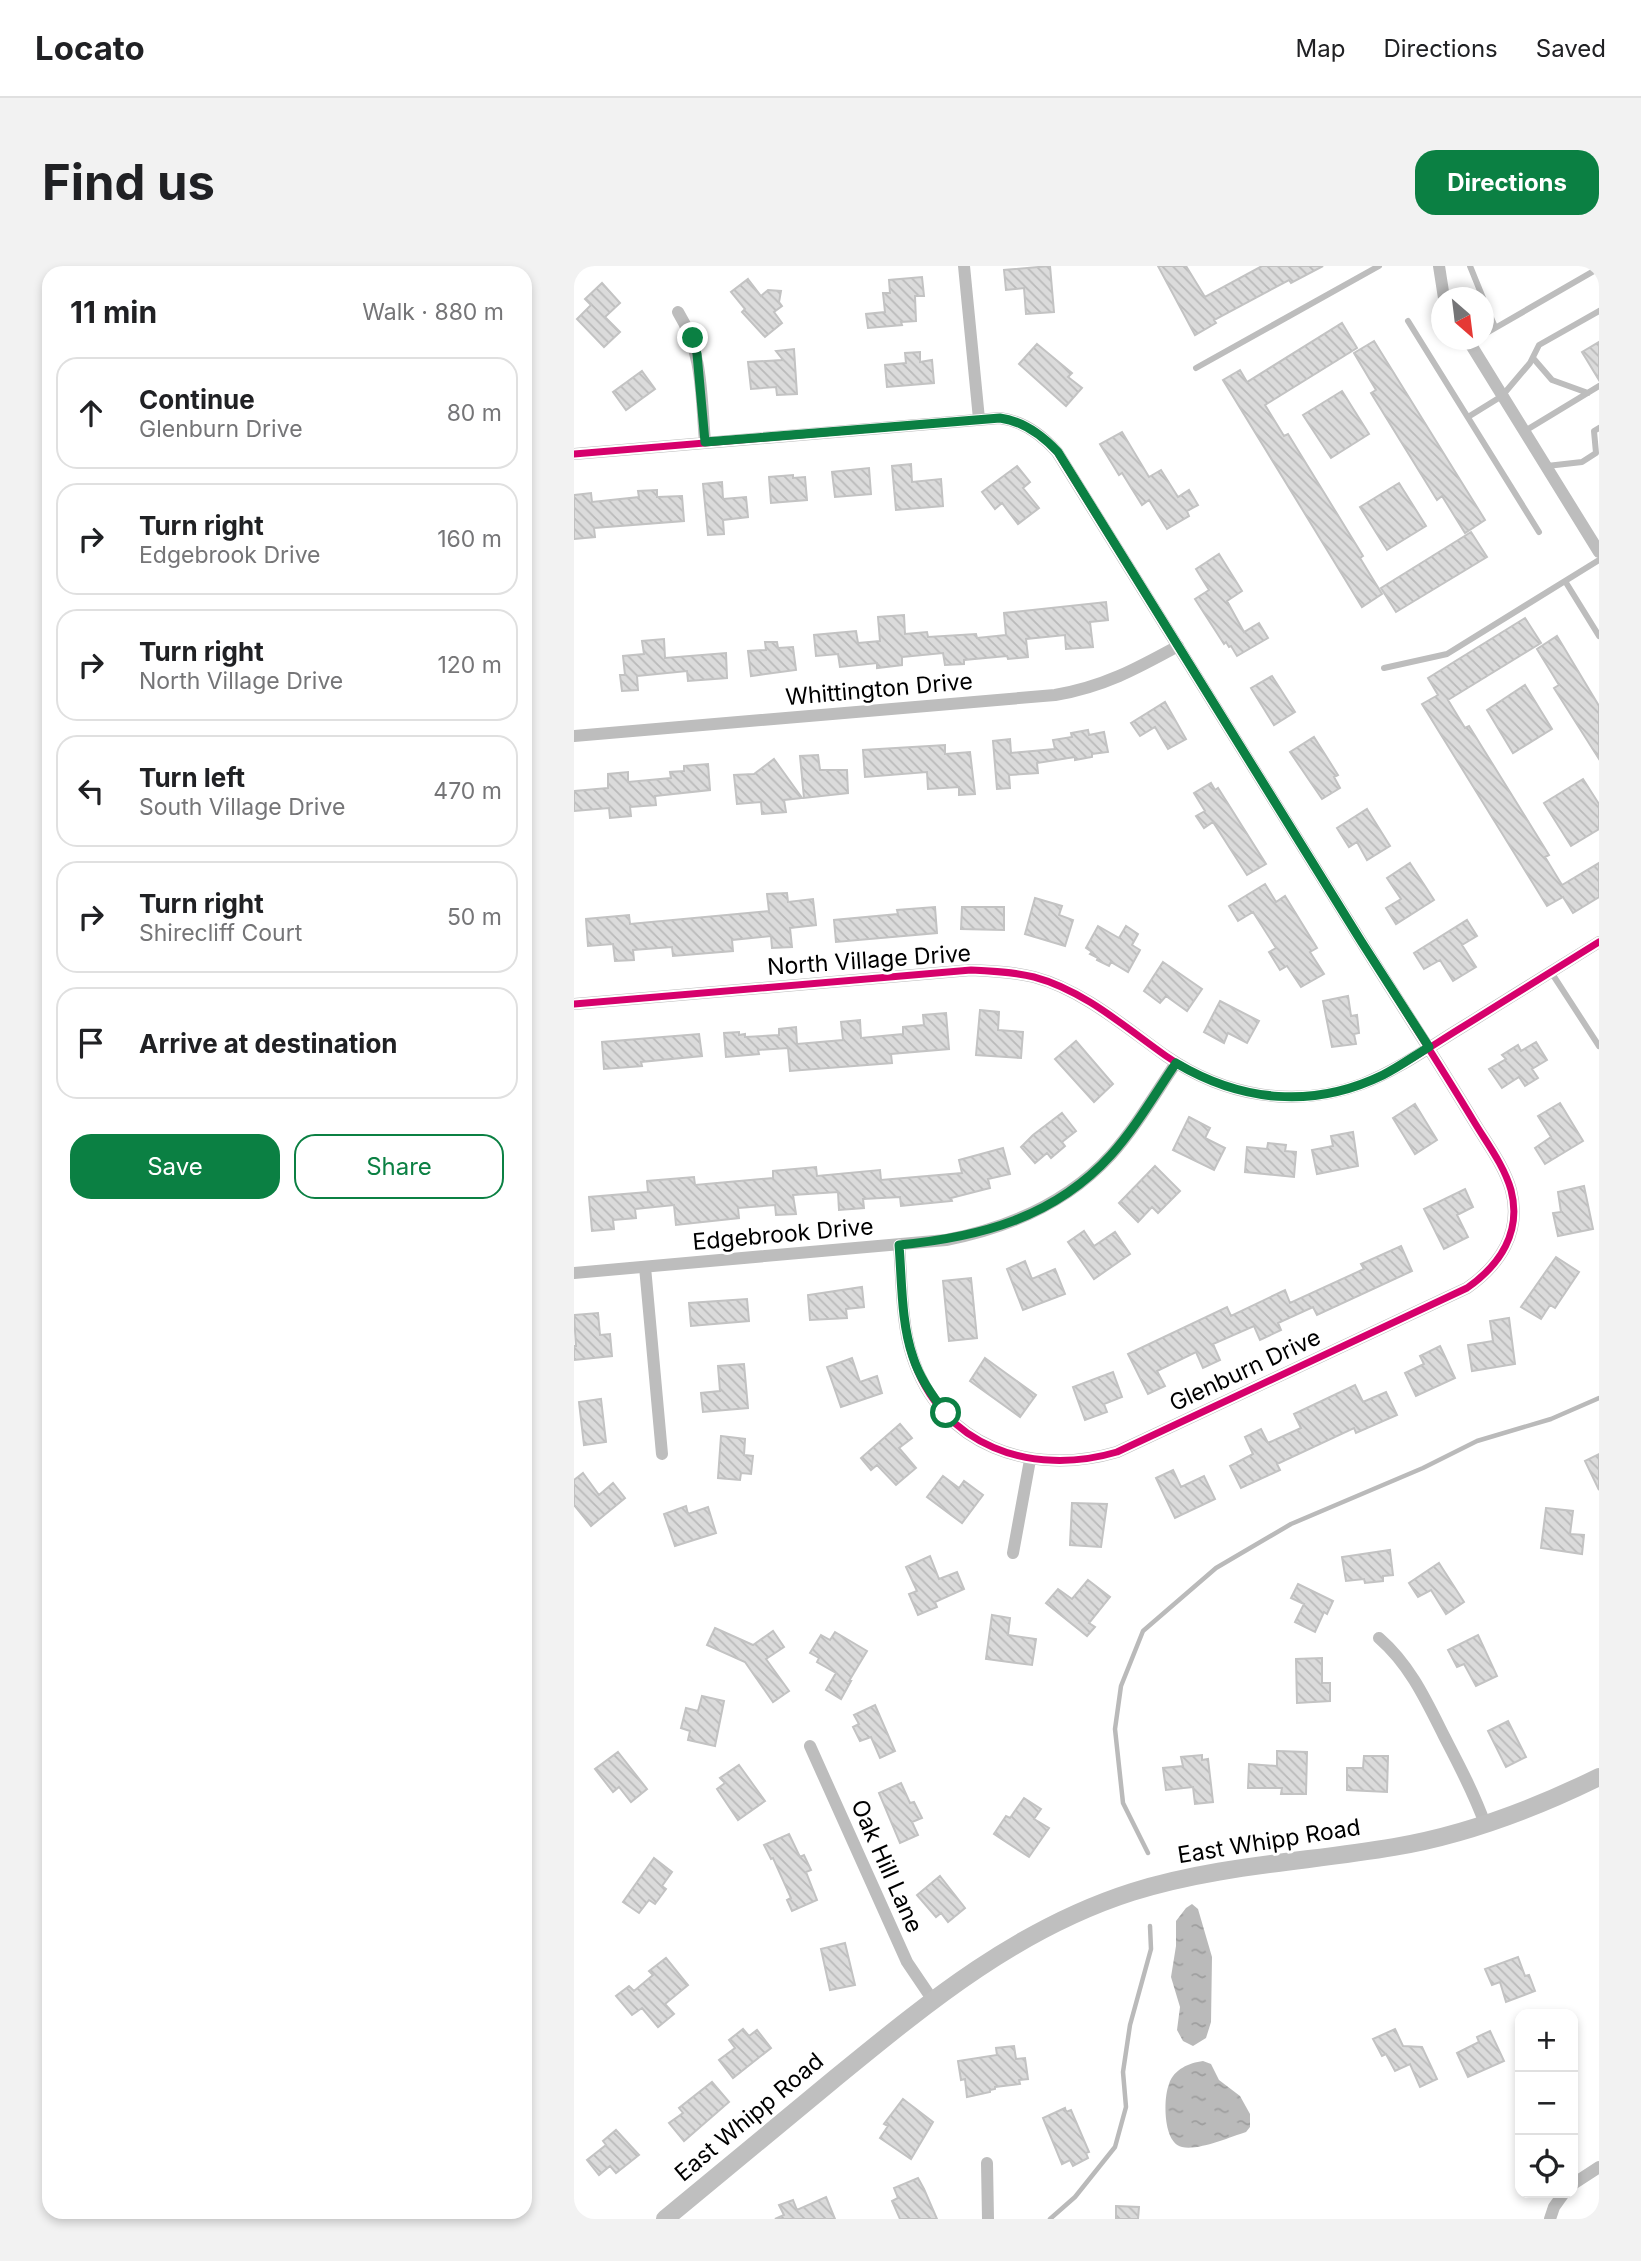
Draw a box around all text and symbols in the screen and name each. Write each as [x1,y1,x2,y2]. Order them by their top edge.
text: Locato [35,28,145,68]
text: Map [1296,34,1345,63]
text: Directions [1383,34,1498,63]
text: Saved [1536,34,1606,63]
button: Directions [1415,150,1599,215]
text: Find us [42,153,215,212]
north arrow [1431,287,1494,350]
text: 11 min [70,294,157,330]
text: Walk · 880 m [362,298,504,326]
route end [677,322,708,353]
text: Continue [139,384,255,415]
icon: ahead [72,394,110,432]
text: 80 m [447,399,502,427]
text: Glenburn Drive [139,415,303,443]
text: Turn right [139,510,264,541]
icon: right [72,520,110,558]
text: 160 m [437,525,502,553]
text: Edgebrook Drive [139,541,321,569]
text: Turn right [139,636,264,667]
icon: right [72,646,110,684]
text: 120 m [437,651,502,679]
text: North Village Drive [139,667,343,695]
street label: Whittington Drive [784,667,974,711]
text: Turn left [139,762,245,793]
icon: left [72,772,110,810]
text: 470 m [433,777,502,805]
text: South Village Drive [139,793,345,821]
text: Turn right [139,888,264,919]
icon: right [72,898,110,936]
text: 50 m [447,903,502,931]
text: Shirecliff Court [139,919,302,947]
street label: North Village Drive [766,939,972,981]
icon: arrive [72,1024,110,1062]
text: Arrive at destination [139,1028,398,1059]
button: Save [70,1134,280,1199]
button: Share [294,1134,504,1199]
street label: Edgebrook Drive [691,1212,875,1256]
street label: Glenburn Drive [1165,1323,1325,1417]
route start [930,1397,961,1428]
street label: Oak Hill Lane [845,1795,929,1937]
street label: East Whipp Road [1176,1813,1362,1869]
map controls [1515,2009,1578,2198]
button: + [1515,2009,1578,2072]
street label: East Whipp Road [669,2047,829,2187]
button: − [1515,2072,1578,2135]
button: locate [1515,2135,1578,2198]

